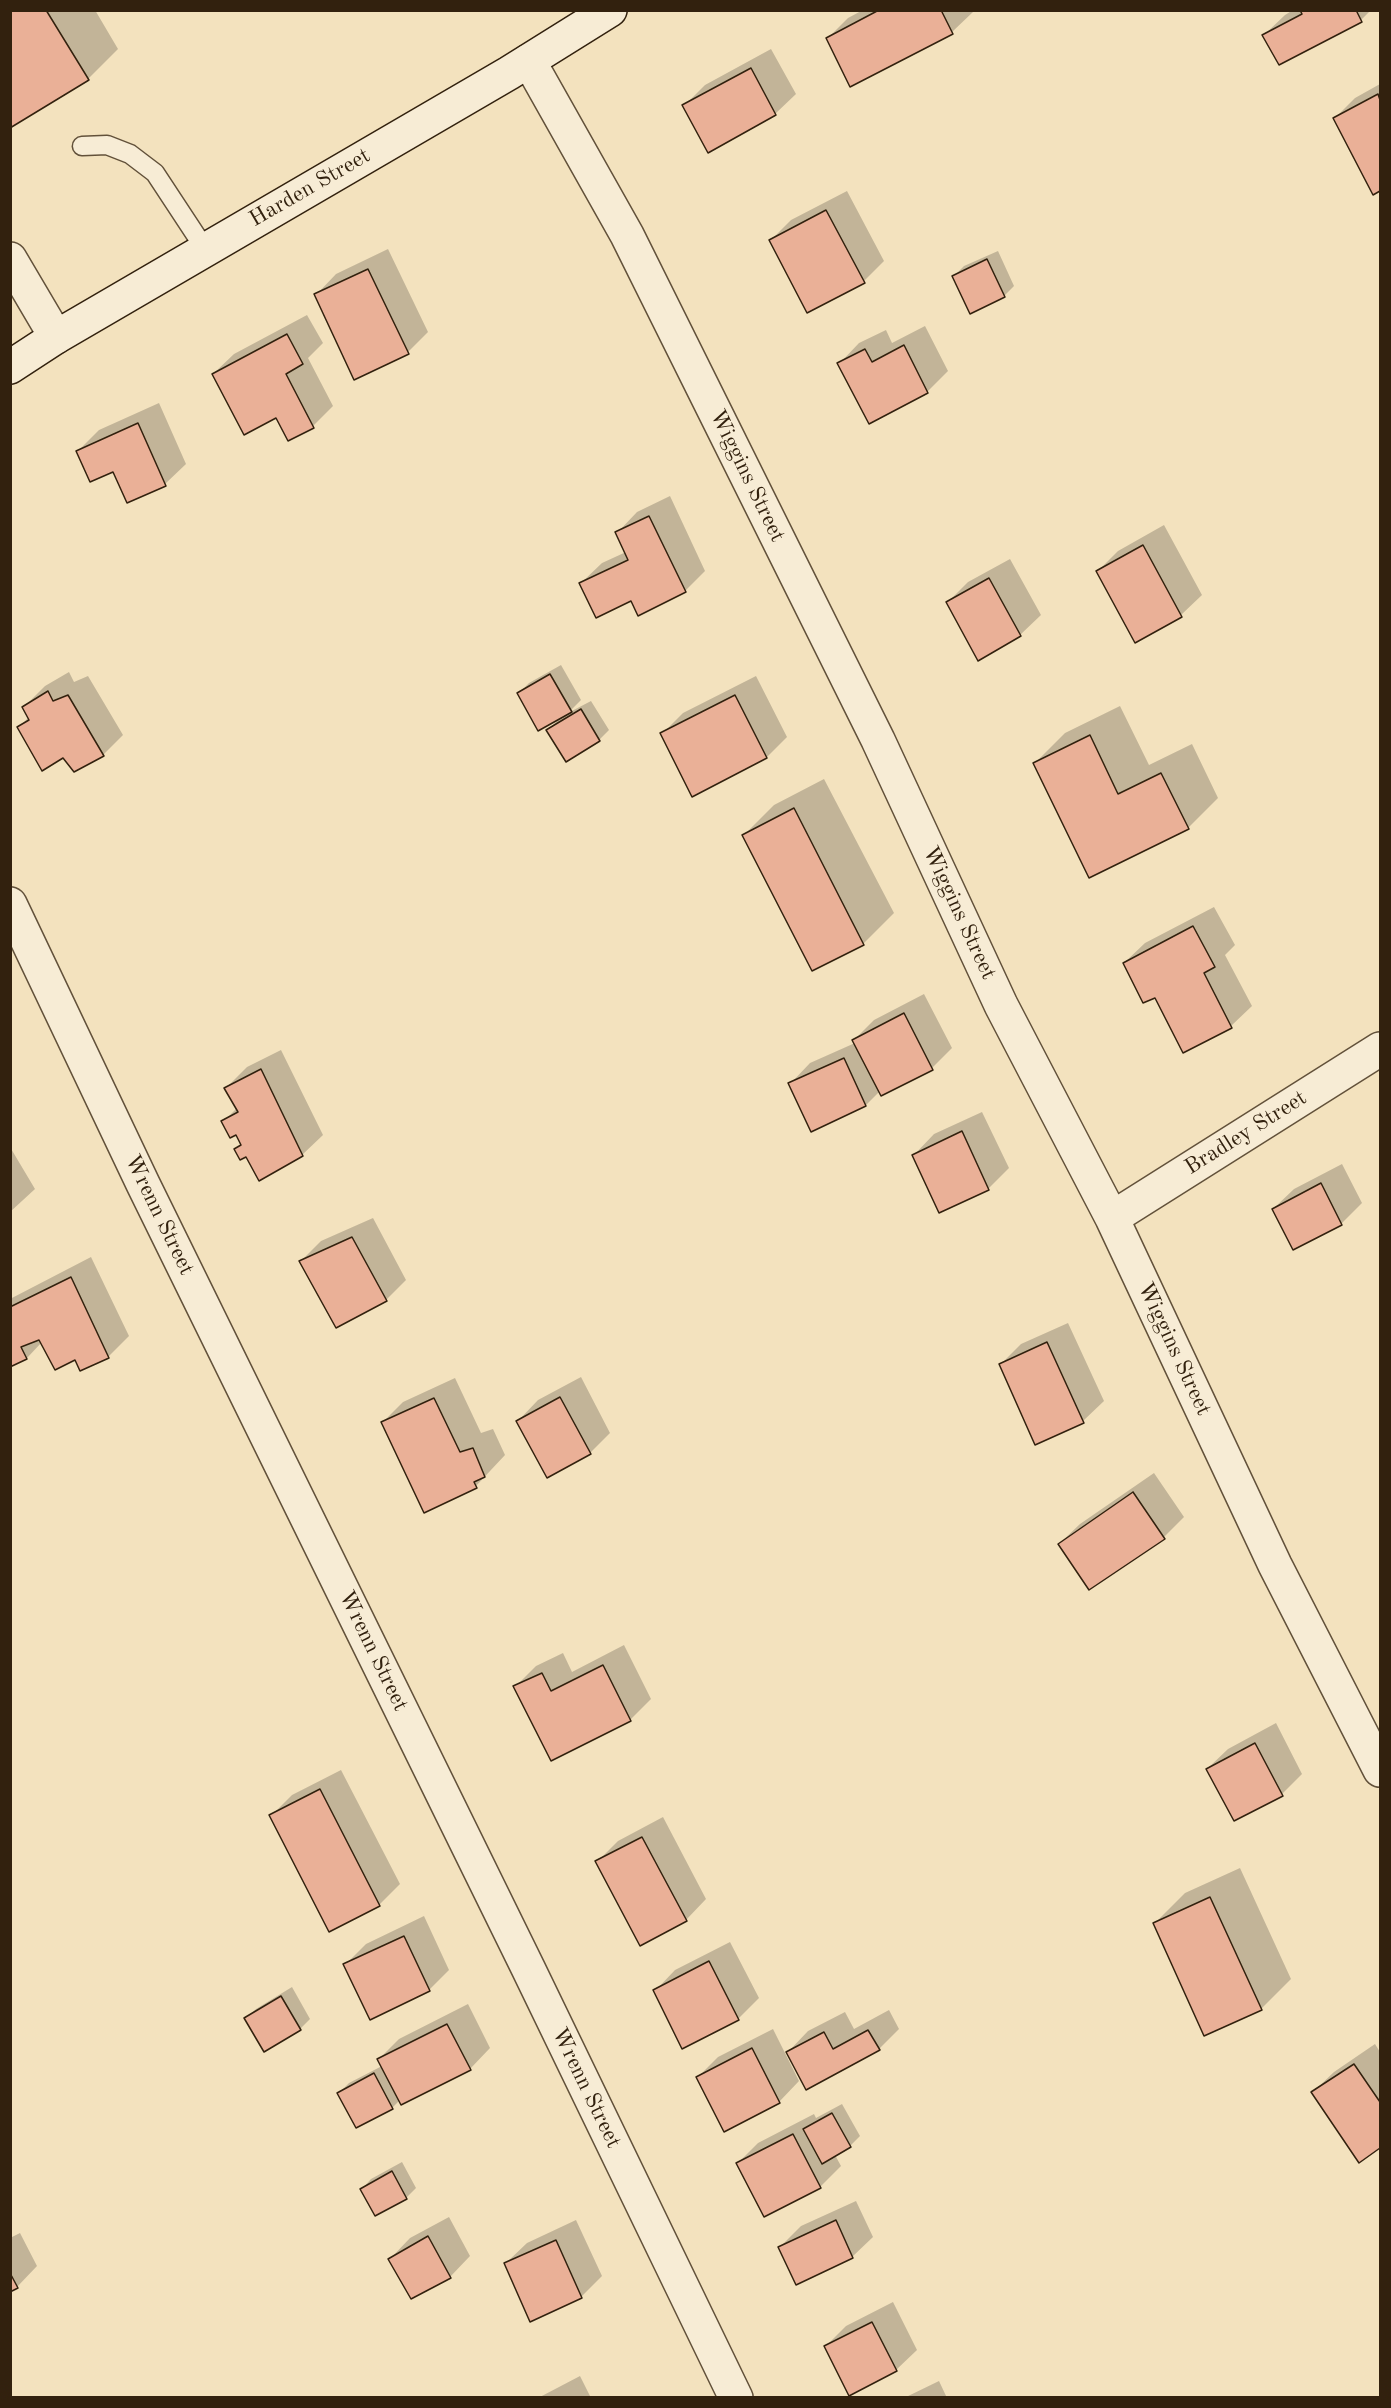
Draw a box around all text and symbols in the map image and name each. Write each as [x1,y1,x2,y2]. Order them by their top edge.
street label: Harden Street [245,143,375,233]
street label: Wiggins Street [704,405,790,547]
street label: Wiggins Street [917,842,1001,984]
street label: Bradley Street [1180,1085,1312,1181]
street label: Wrenn Street [118,1150,200,1280]
street label: Wiggins Street [1132,1278,1216,1420]
street label: Wrenn Street [332,1586,414,1716]
street label: Wrenn Street [545,2023,627,2153]

